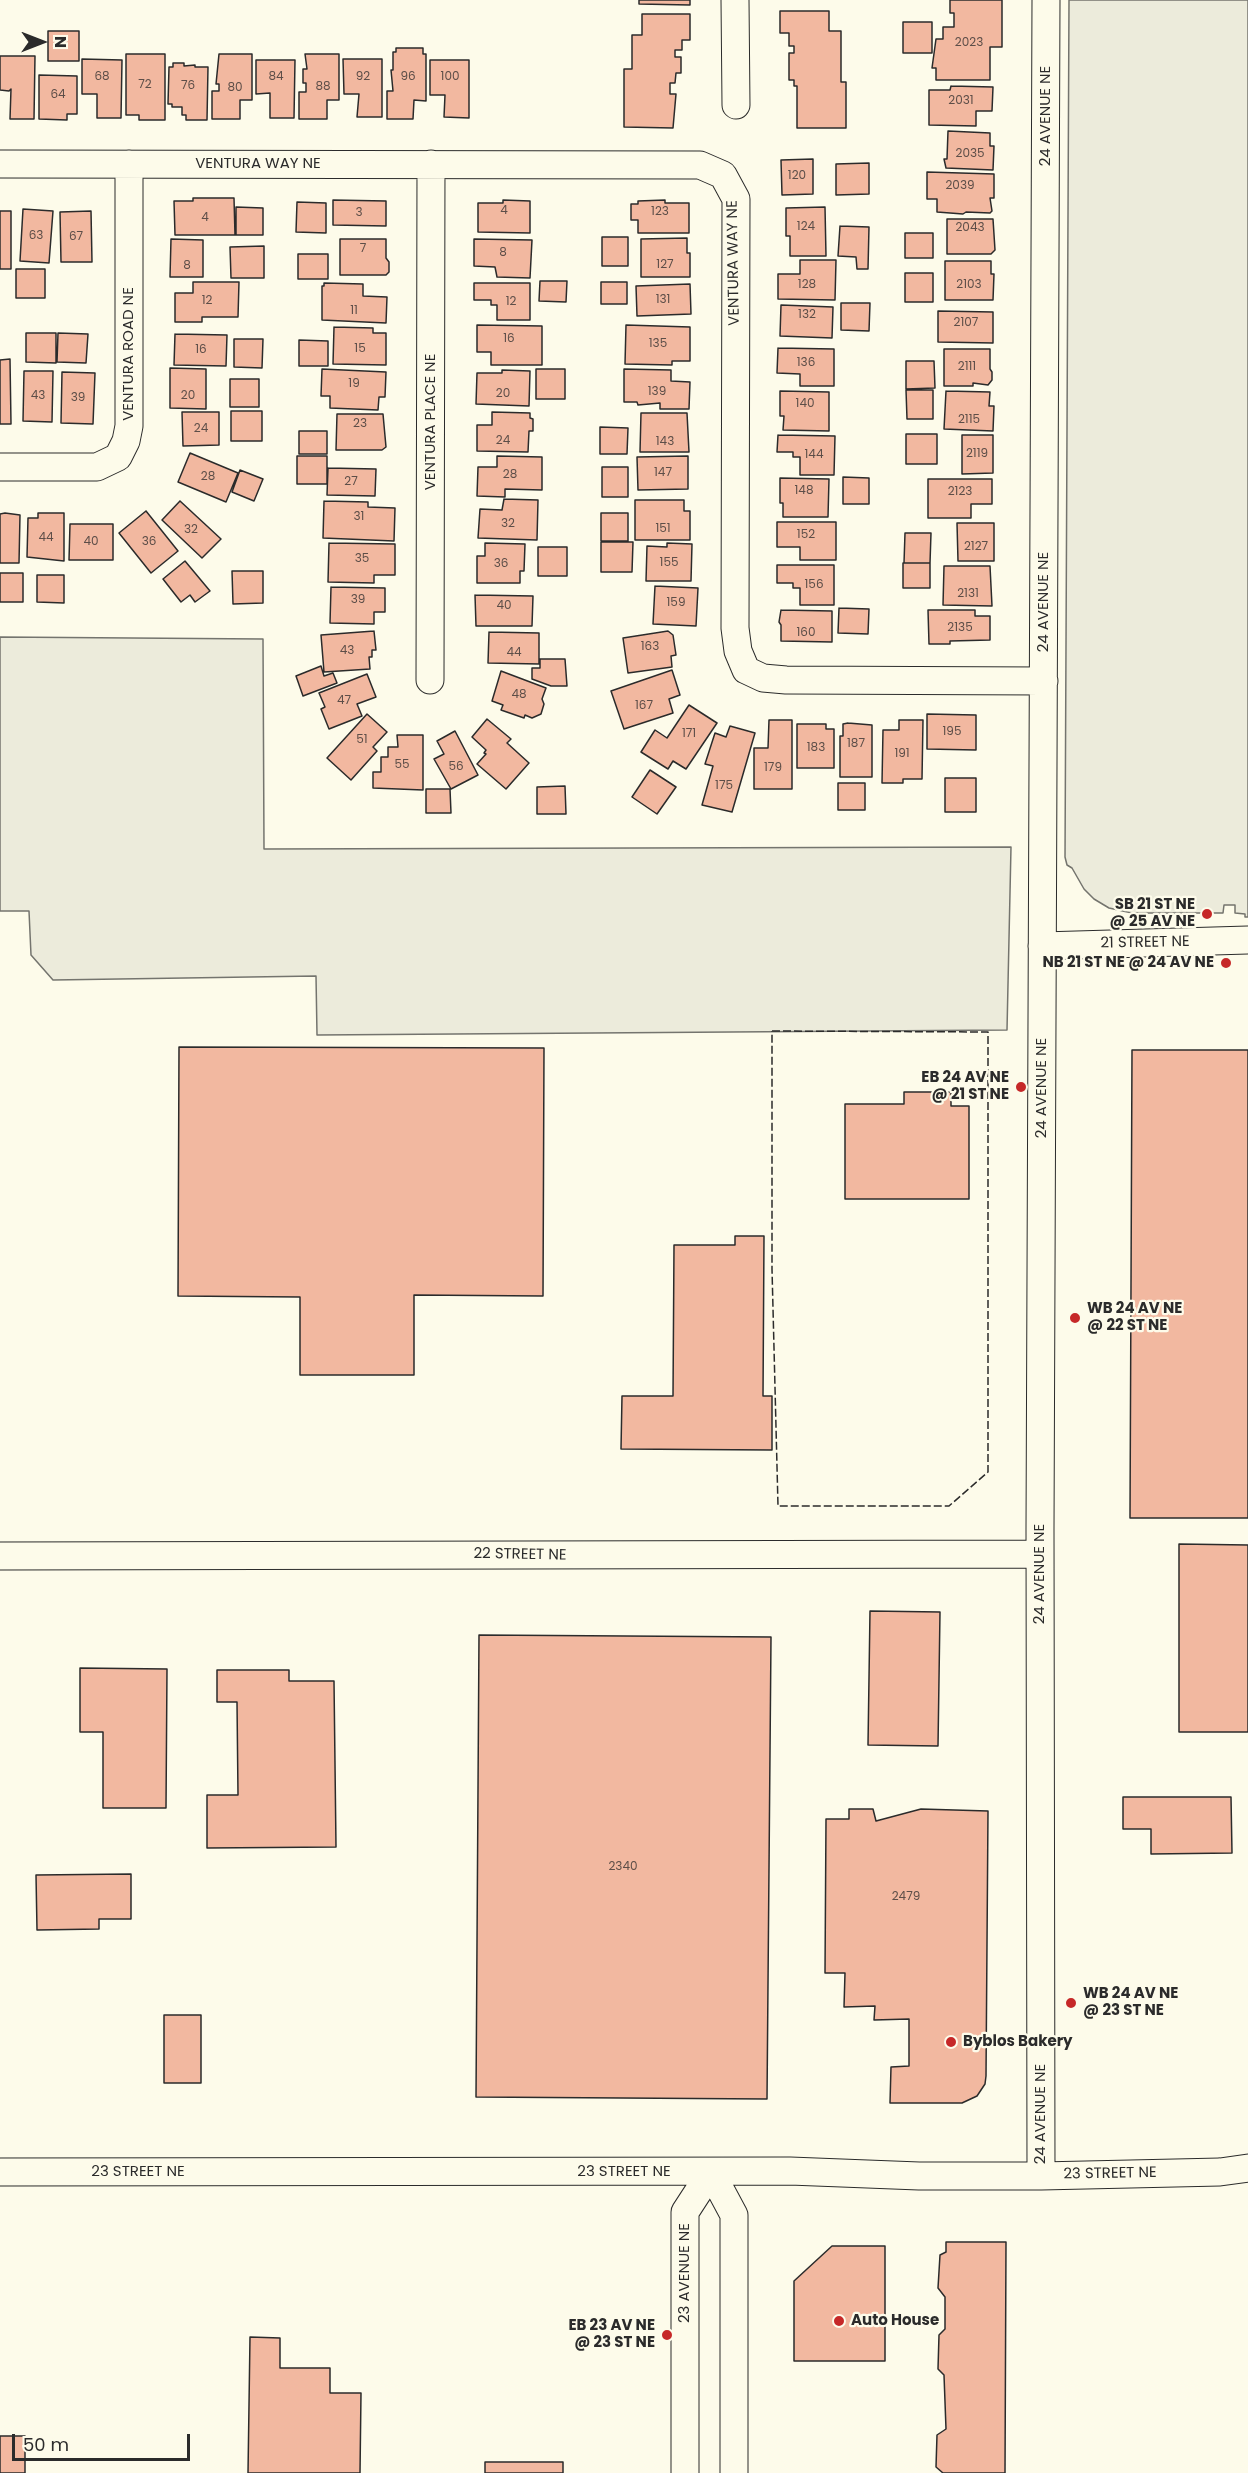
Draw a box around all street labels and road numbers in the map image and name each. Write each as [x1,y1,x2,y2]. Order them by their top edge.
street label: 24 AVENUE NE [1037,66,1055,166]
street label: VENTURA WAY NE [195,155,321,173]
street label: VENTURA WAY NE [724,200,744,326]
street label: VENTURA ROAD NE [120,287,138,421]
street label: VENTURA PLACE NE [422,354,440,490]
street label: 24 AVENUE NE [1035,552,1053,652]
street label: 21 STREET NE [1100,933,1190,953]
street label: 24 AVENUE NE [1033,1038,1051,1138]
street label: 24 AVENUE NE [1031,1524,1049,1624]
street label: 22 STREET NE [473,1545,567,1565]
street label: 24 AVENUE NE [1032,2064,1050,2164]
street label: 23 STREET NE [91,2163,185,2181]
street label: 23 STREET NE [577,2163,671,2181]
street label: 23 STREET NE [1063,2164,1157,2184]
street label: 23 AVENUE NE [676,2223,694,2323]

